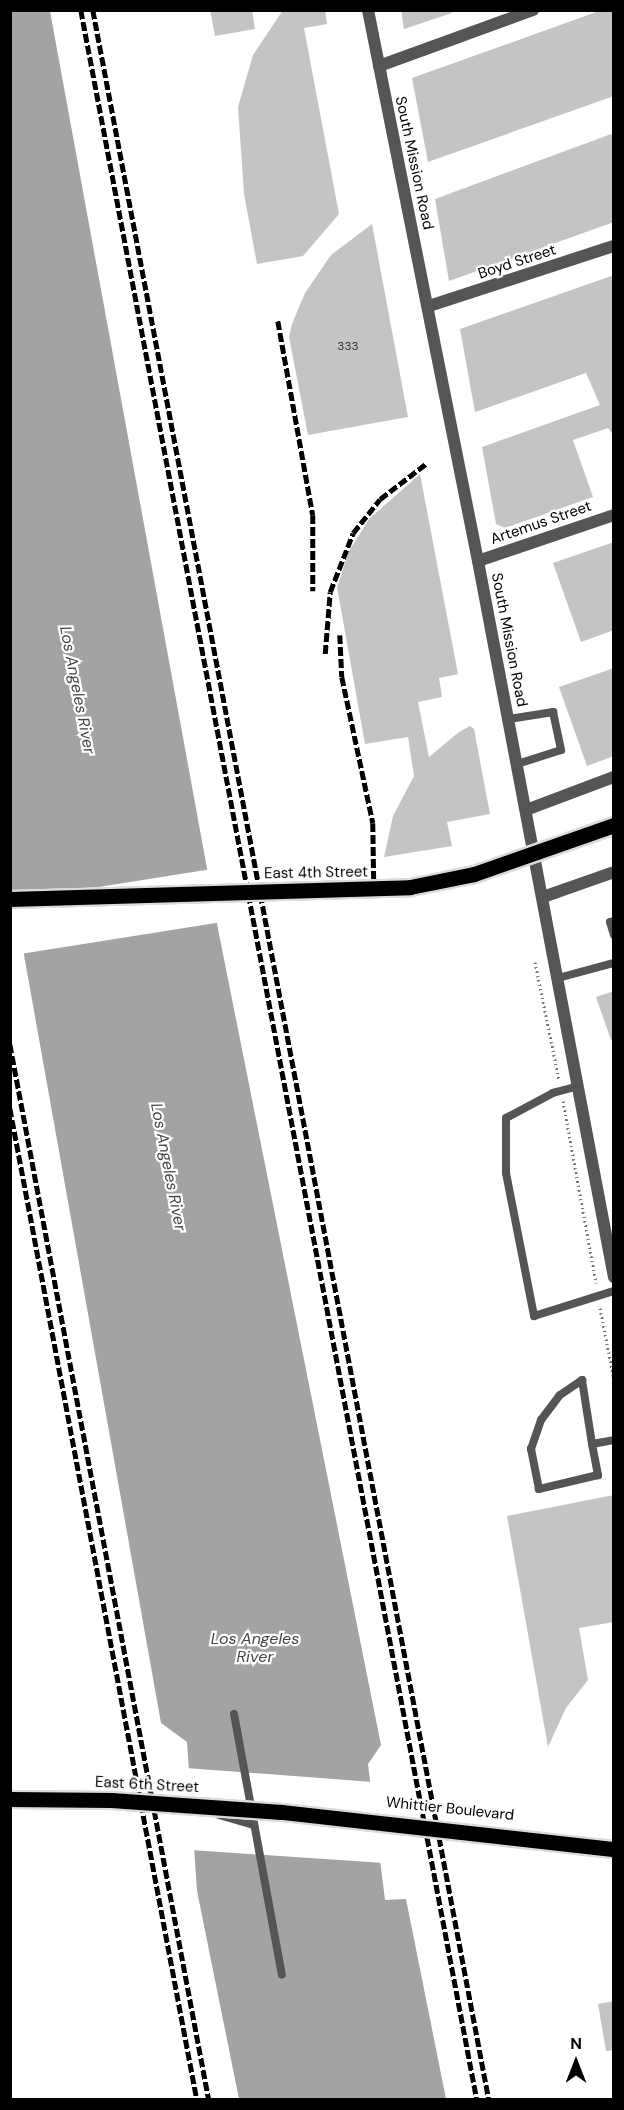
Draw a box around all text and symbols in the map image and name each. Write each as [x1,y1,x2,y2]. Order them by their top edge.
street label: South Mission Road [391,95,437,231]
street label: Boyd Street [476,241,558,283]
house number: 333 [337,340,359,354]
street label: Artemus Street [488,497,594,549]
street label: South Mission Road [487,572,531,708]
water label: Los Angeles River [55,624,99,756]
street label: East 4th Street [264,863,368,883]
water label: Los Angeles River [146,1101,190,1233]
water label: Los Angeles River [211,1629,299,1667]
street label: East 6th Street [95,1773,199,1797]
street label: Whittier Boulevard [385,1793,515,1825]
north arrow [546,2032,606,2092]
text: N [570,2033,582,2054]

